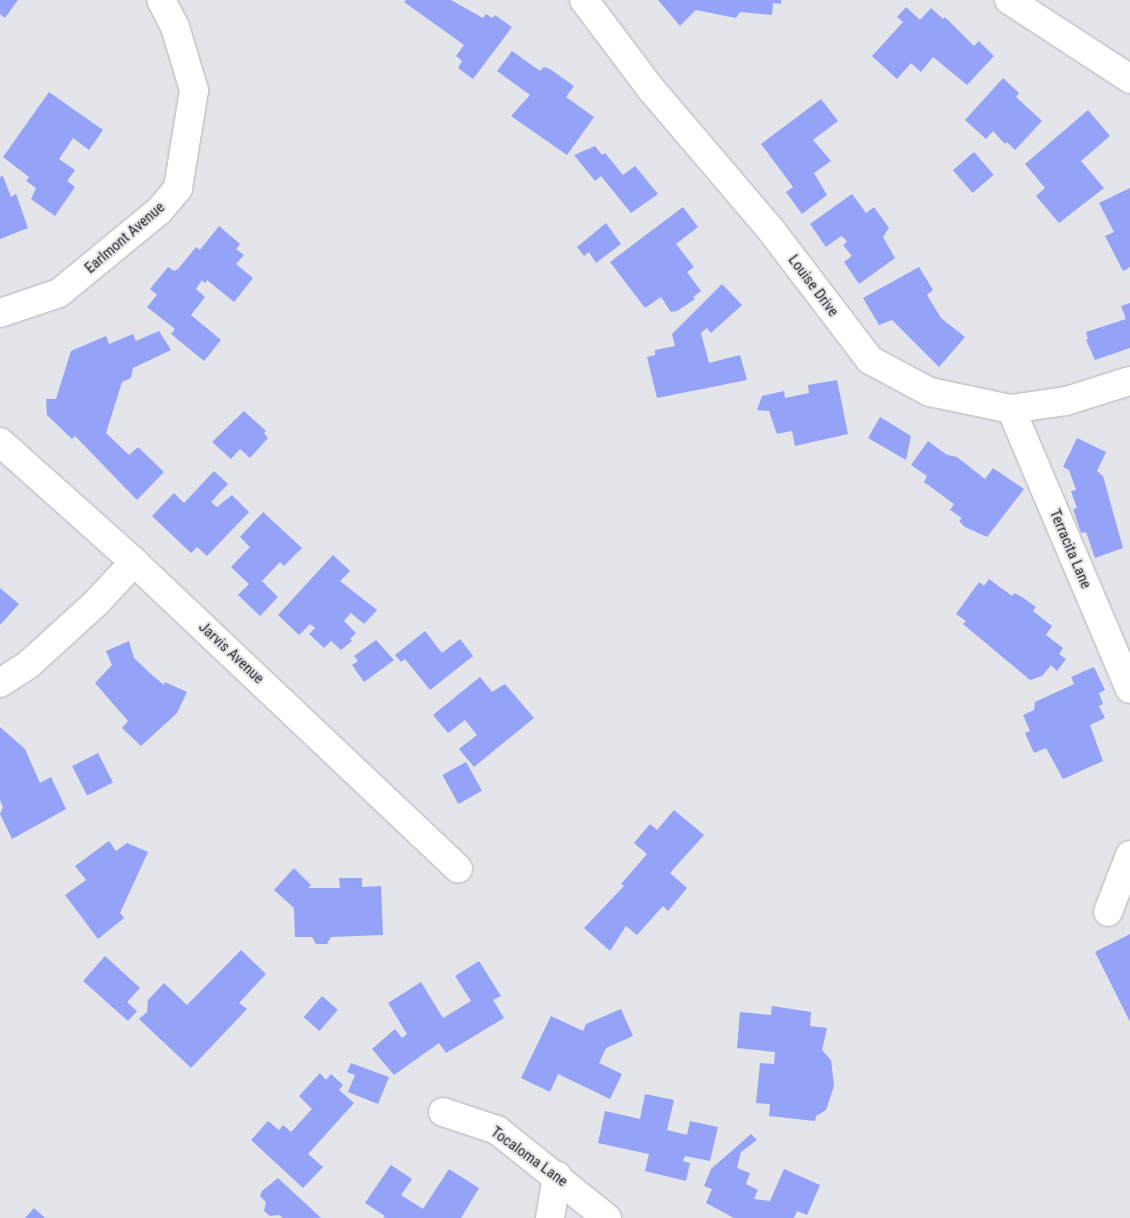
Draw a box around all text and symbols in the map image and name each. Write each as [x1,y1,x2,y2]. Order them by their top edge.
street label: Earlmont Avenue [81,198,169,278]
street label: Louise Drive [784,252,842,320]
street label: Terracita Lane [1045,507,1095,591]
street label: Jarvis Avenue [195,618,267,688]
street label: Tocaloma Lane [487,1123,571,1191]

